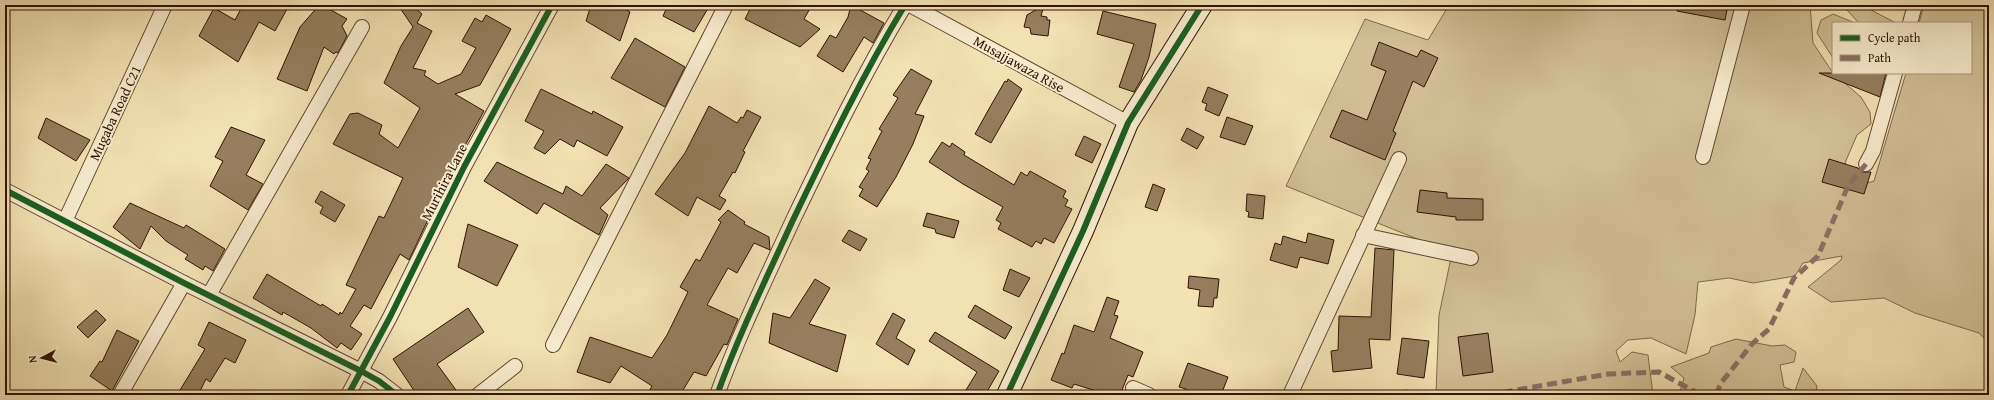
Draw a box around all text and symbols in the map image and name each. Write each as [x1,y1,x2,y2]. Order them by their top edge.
legend [1832,22,1972,74]
text: Cycle path [1868,29,1921,46]
street label: Musajjawaza Rise [970,31,1069,98]
text: Path [1868,49,1891,66]
street label: Mugaba Road C21 [84,62,146,164]
street label: Murihira Lane [416,140,472,224]
north arrow [22,338,62,378]
text: N [24,354,40,364]

